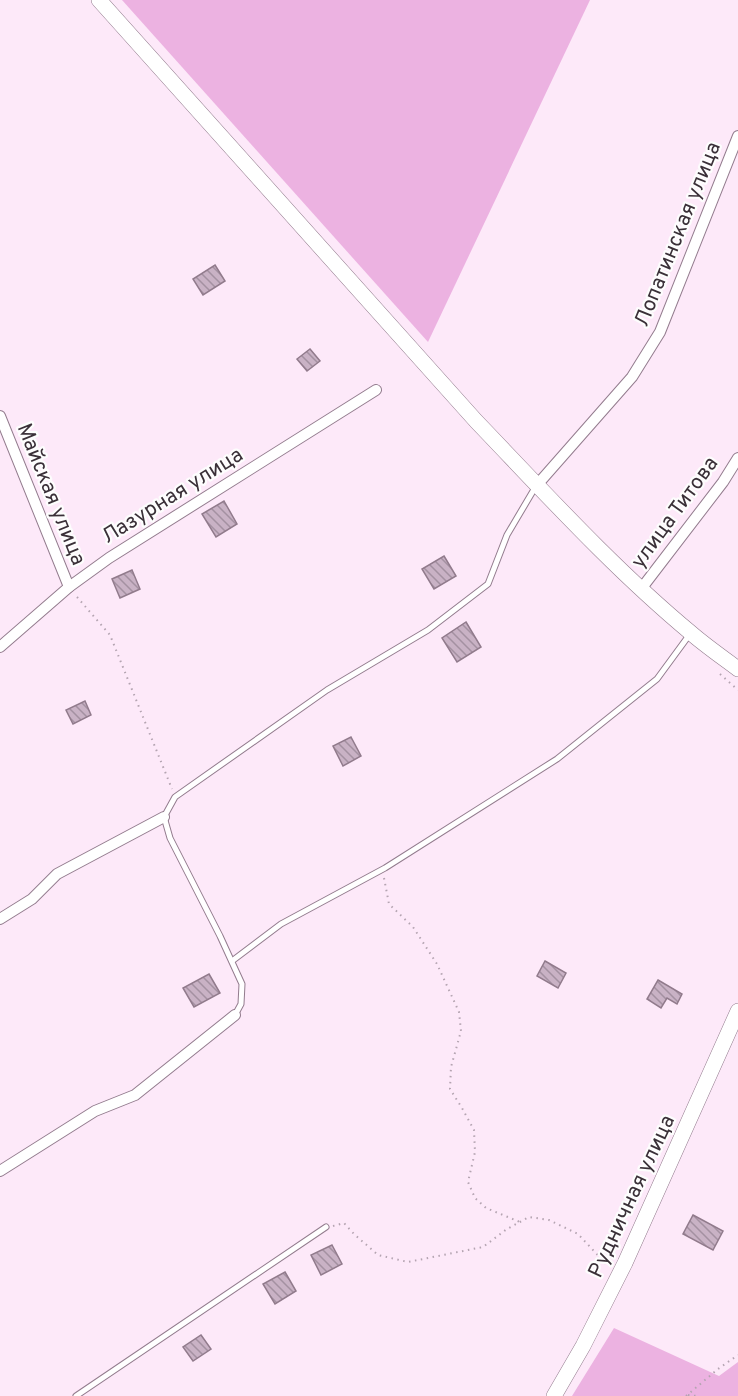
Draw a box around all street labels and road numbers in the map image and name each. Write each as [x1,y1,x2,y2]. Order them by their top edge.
street label: Лопатинская улица [629,138,728,331]
street label: Майская улица [10,420,91,569]
street label: Лазурная улица [97,442,249,551]
street label: улица Титова [626,452,725,574]
street label: Рудничная улица [583,1111,682,1282]

